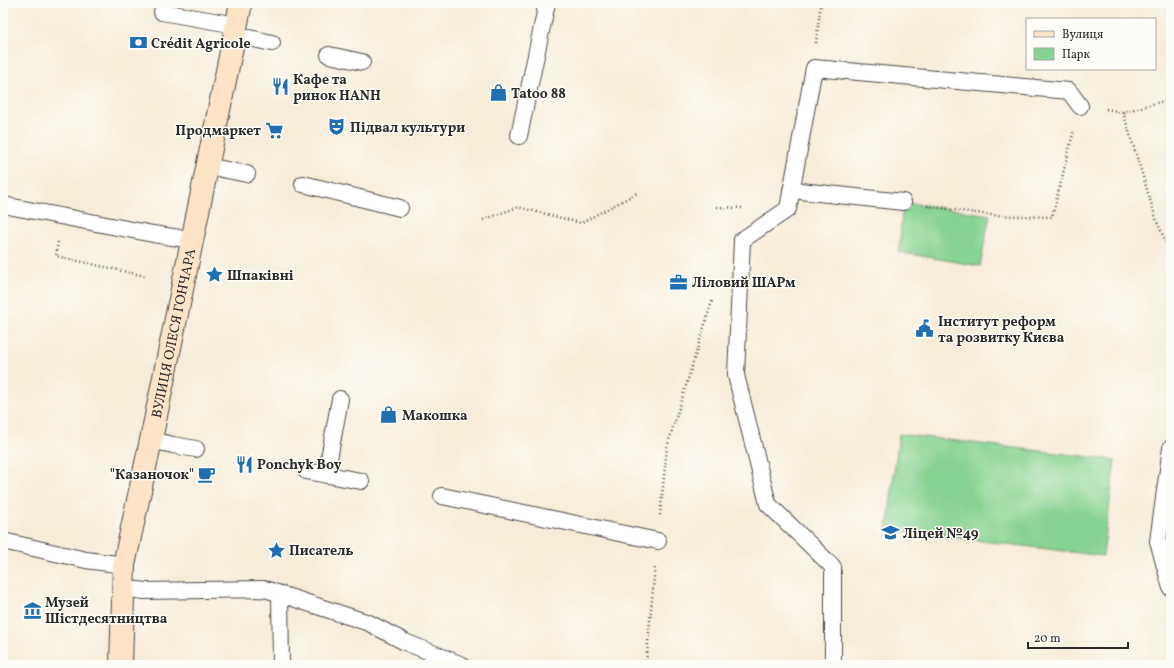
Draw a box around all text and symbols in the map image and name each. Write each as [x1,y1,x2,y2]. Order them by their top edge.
legend [1026,18,1156,70]
text: Вулиця [1062,27,1103,43]
bank icon: Crédit Agricole [128,33,148,53]
place label: Crédit Agricole [151,35,251,54]
text: Парк [1062,47,1090,63]
place label: Кафе та ринок HANH [293,71,381,106]
restaurant icon: Кафе та ринок HANH [270,77,290,97]
shop icon: Tatoo 88 [488,83,508,103]
place label: Tatoo 88 [511,85,566,104]
theatre icon: Підвал культури [327,117,347,137]
place label: Підвал культури [350,119,465,138]
supermarket icon: Продмаркет [264,120,284,140]
place label: Продмаркет [175,122,261,141]
street label: ВУЛИЦЯ ОЛЕСЯ ГОНЧАРА [148,247,201,420]
place icon: Шпаківні [204,265,224,285]
place label: Шпаківні [227,267,294,286]
office icon: Ліловий ШАРм [669,272,689,292]
place label: Ліловий ШАРм [692,274,796,293]
place label: Інститут реформ та розвитку Києва [938,313,1065,348]
public building icon: Інститут реформ та розвитку Києва [915,319,935,339]
shop icon: Макошка [379,405,399,425]
place label: Макошка [402,407,468,426]
restaurant icon: Ponchyk Boy [234,454,254,474]
place label: Ponchyk Boy [257,456,342,475]
cafe icon: "Казаночок" [197,464,217,484]
place label: "Казаночок" [110,466,194,485]
school or university icon: Ліцей №49 [880,523,900,543]
place label: Ліцей №49 [903,525,979,544]
place icon: Писатель [266,540,286,560]
place label: Писатель [289,542,354,561]
place label: Музей Шістдесятництва [45,594,168,629]
museum icon: Музей Шістдесятництва [22,600,42,620]
scale bar [1028,624,1128,650]
text: 20 m [1034,631,1061,647]

